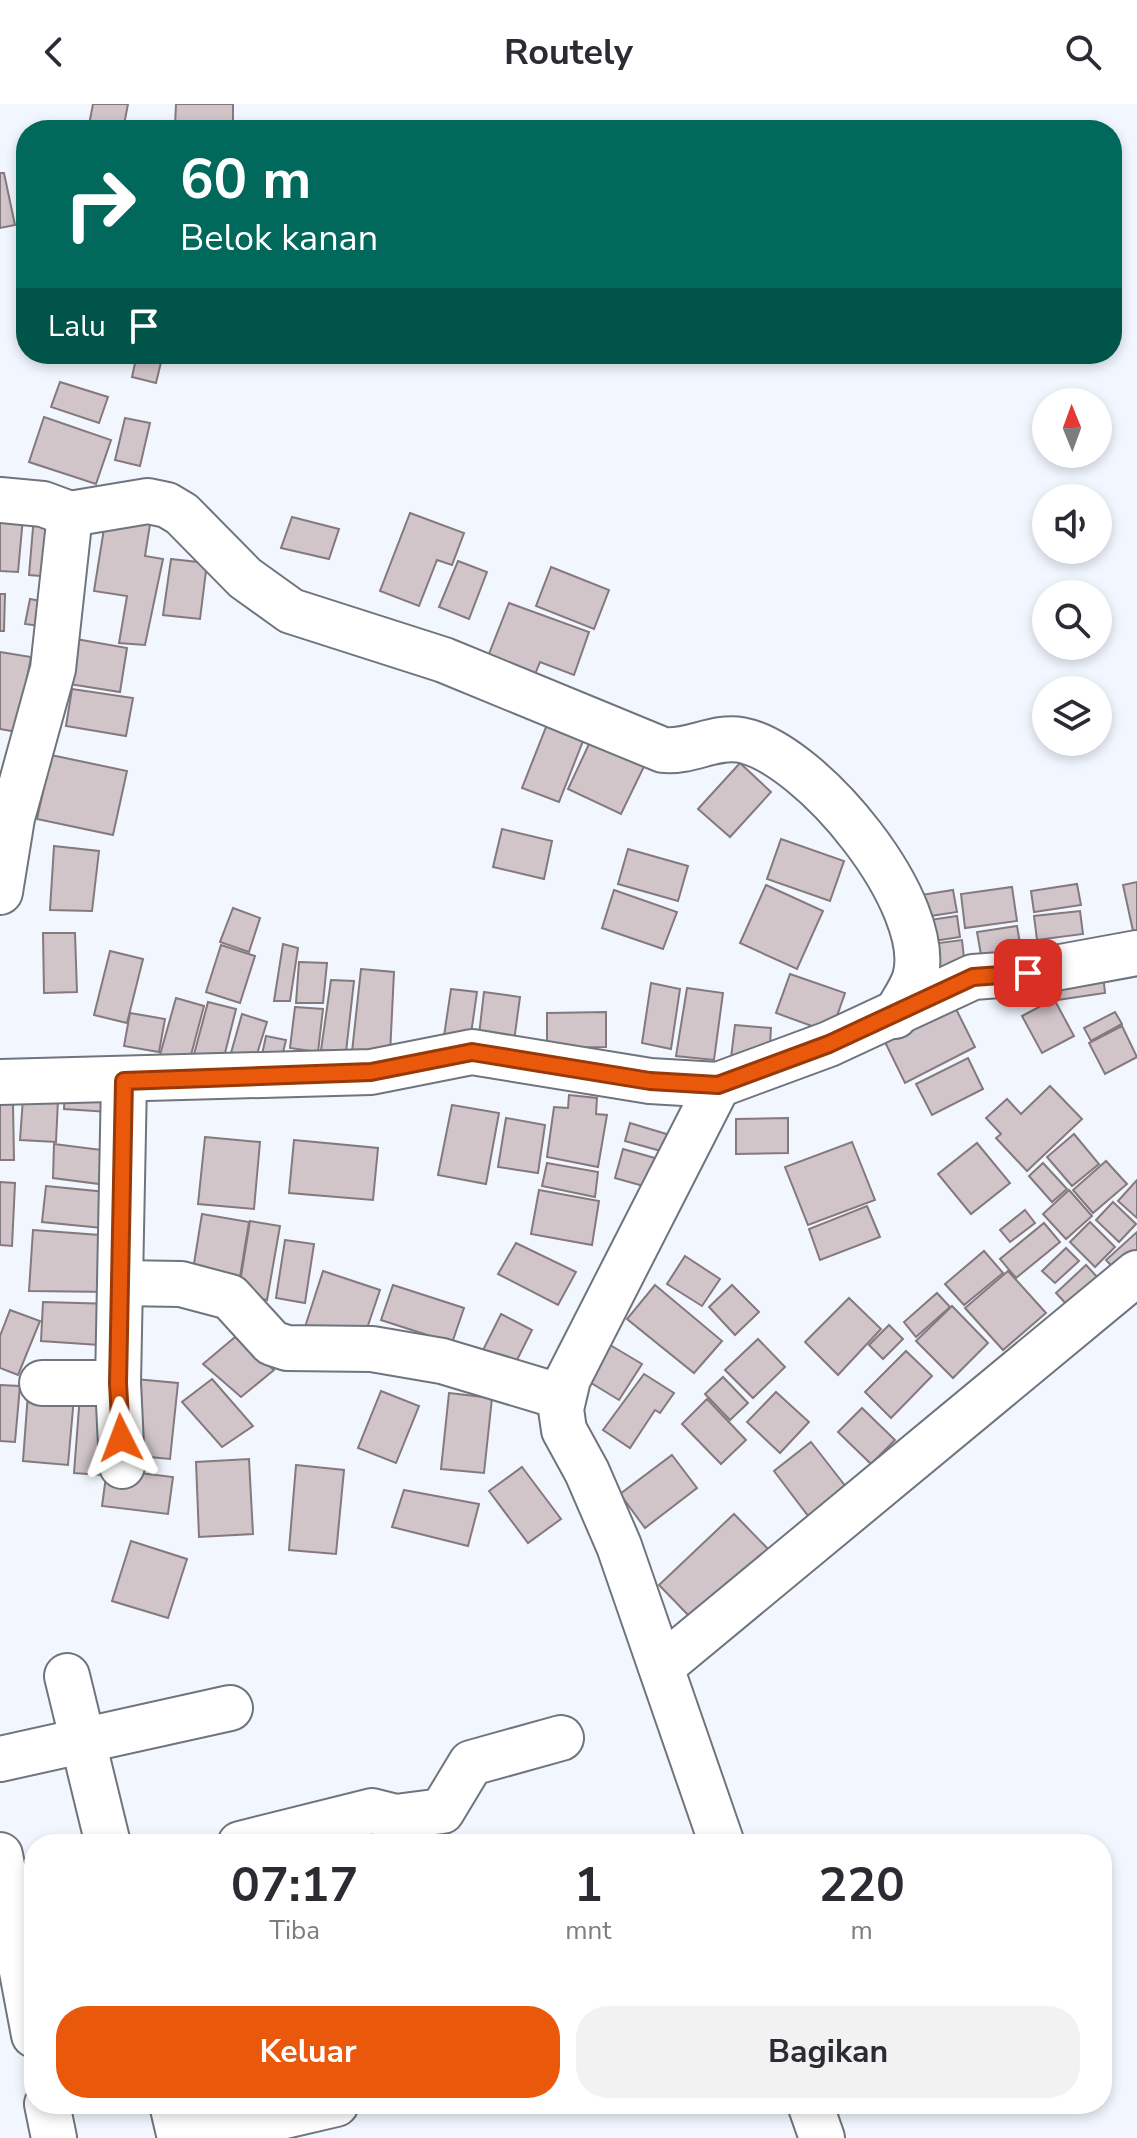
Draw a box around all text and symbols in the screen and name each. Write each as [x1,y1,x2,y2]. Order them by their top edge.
text: Routely [504,28,633,77]
icon: back [32,30,76,74]
icon: search [1061,30,1105,74]
text: 60 m [180,141,311,218]
icon: right [48,152,152,256]
text: Belok kanan [180,214,378,263]
icon: arrive [122,304,166,348]
text: Lalu [48,306,106,347]
north arrow [1032,388,1112,468]
map controls [1032,388,1112,756]
button: sound [1032,484,1112,564]
button: search [1032,580,1112,660]
button: layers [1032,676,1112,756]
pin [994,939,1062,1007]
icon: arrive [1006,951,1050,995]
position arrow [79,1396,163,1480]
text: 07:17 [231,1852,358,1918]
text: 1 [574,1852,603,1918]
text: 220 [818,1852,905,1918]
text: Tiba [269,1913,320,1948]
text: mnt [565,1913,611,1948]
text: m [851,1913,873,1948]
button: Keluar [56,2006,560,2098]
button: Bagikan [576,2006,1080,2098]

